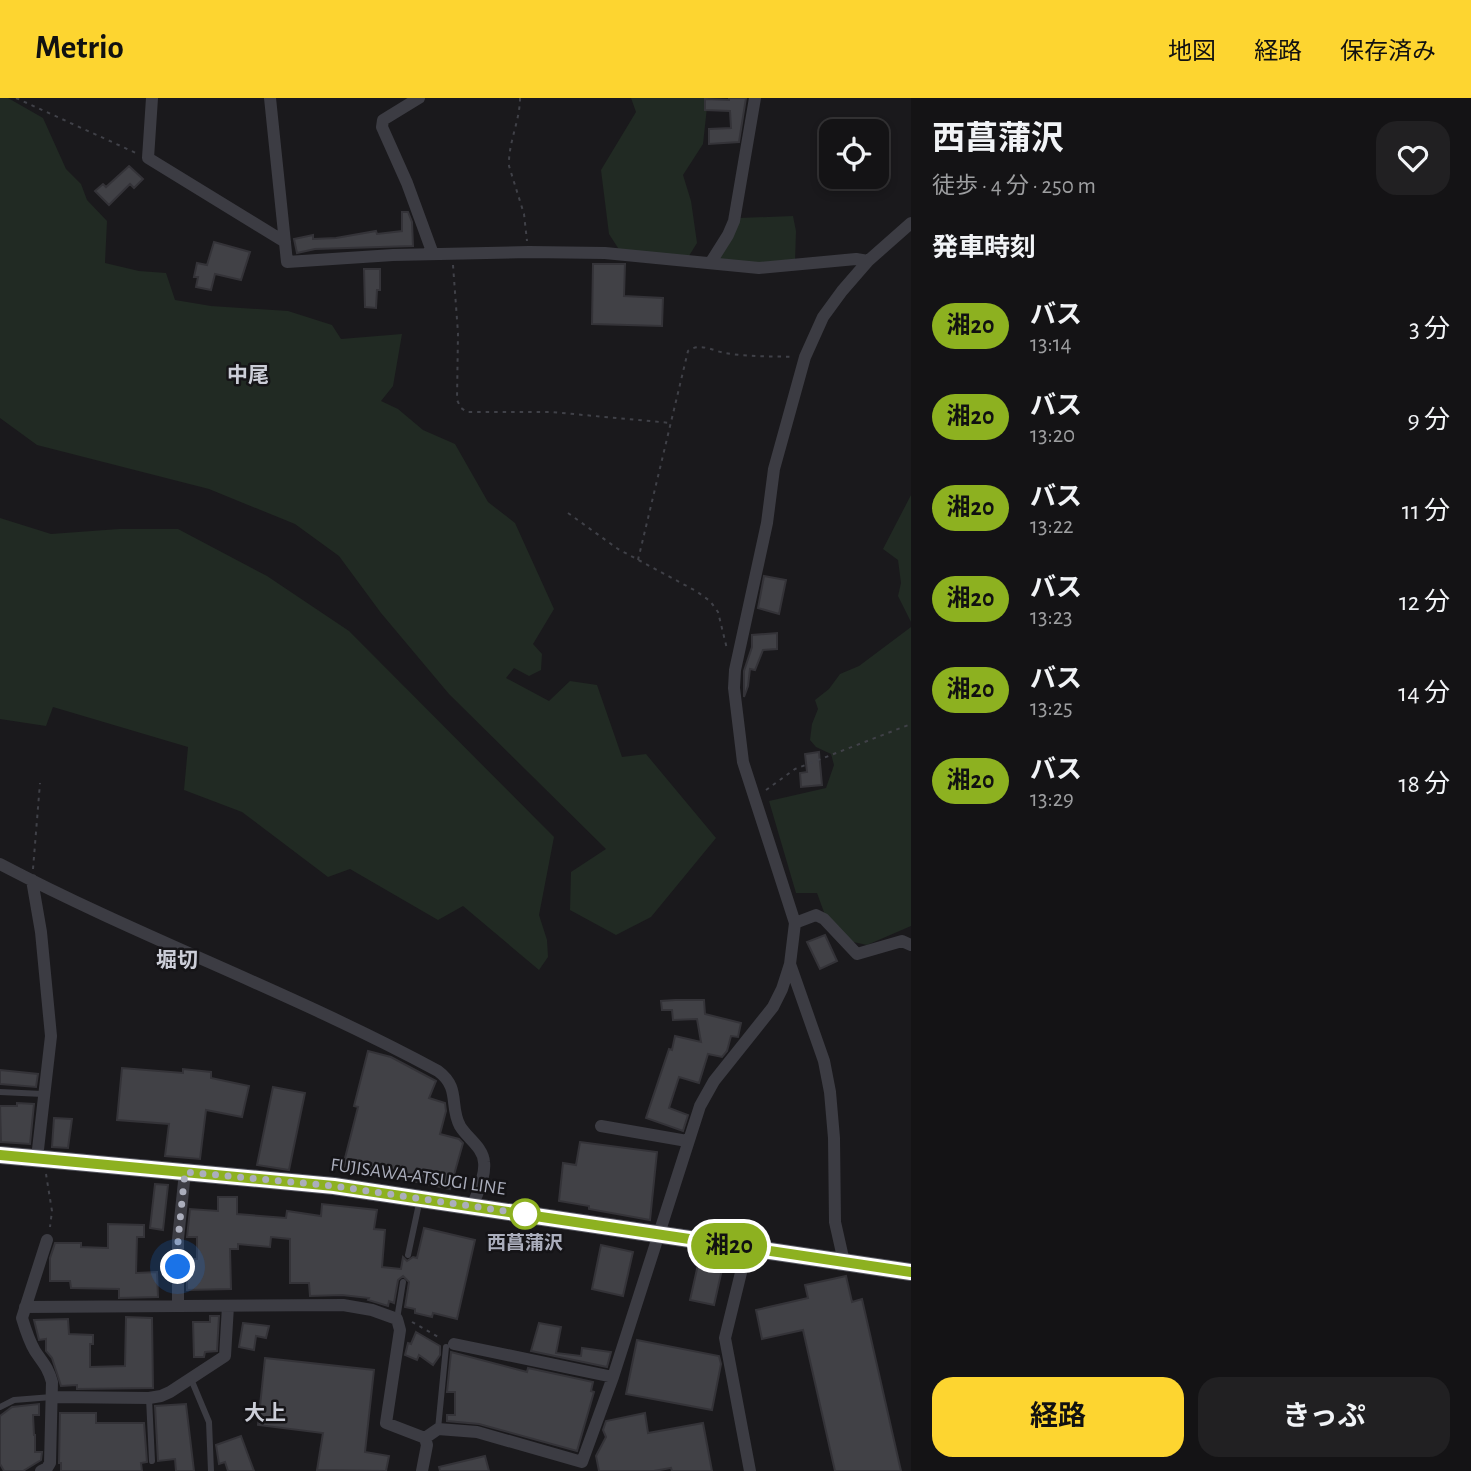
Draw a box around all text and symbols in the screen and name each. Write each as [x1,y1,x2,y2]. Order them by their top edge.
text: Metrio [35,32,124,65]
text: 地図 [1168,40,1216,64]
text: 経路 [1254,40,1302,64]
text: 保存済み [1340,40,1436,64]
map controls [819,119,889,189]
button: locate [819,119,889,189]
button: heart [1376,121,1450,195]
text: 西菖蒲沢 [932,123,1064,156]
text: 徒歩 · 4 分 · 250 m [932,175,1096,198]
text: 発車時刻 [932,235,1036,261]
text: バス [1030,302,1082,328]
text: 湘20 [947,314,994,338]
text: 3 分 [1409,316,1450,342]
text: 13:14 [1030,333,1072,356]
district label: 中尾 [227,364,269,386]
text: バス [1030,393,1082,419]
text: 湘20 [947,405,994,429]
text: 9 分 [1407,407,1450,433]
text: 13:20 [1030,424,1075,447]
text: バス [1030,484,1082,510]
text: 湘20 [947,496,994,520]
text: 11 分 [1402,498,1450,524]
text: 13:22 [1030,515,1074,538]
text: バス [1030,575,1082,601]
text: 湘20 [947,587,994,611]
text: 12 分 [1399,589,1450,615]
text: 13:23 [1030,606,1073,629]
text: バス [1030,666,1082,692]
text: 湘20 [947,678,994,702]
text: 14 分 [1398,680,1450,706]
text: 13:25 [1030,697,1073,720]
text: バス [1030,757,1082,783]
text: 湘20 [947,769,994,793]
text: 18 分 [1398,771,1450,797]
text: 13:29 [1030,788,1074,811]
district label: 堀切 [156,949,198,971]
street label: FUJISAWA-ATSUGI LINE [329,1155,507,1199]
marker: 西菖蒲沢 [510,1199,540,1229]
line badge: 湘20 [689,1223,769,1269]
place label: 西菖蒲沢 [487,1233,563,1253]
text: 湘20 [705,1234,753,1258]
your location [160,1249,195,1284]
button: 経路 [932,1377,1184,1457]
button: きっぷ [1198,1377,1450,1457]
district label: 大上 [244,1402,286,1424]

